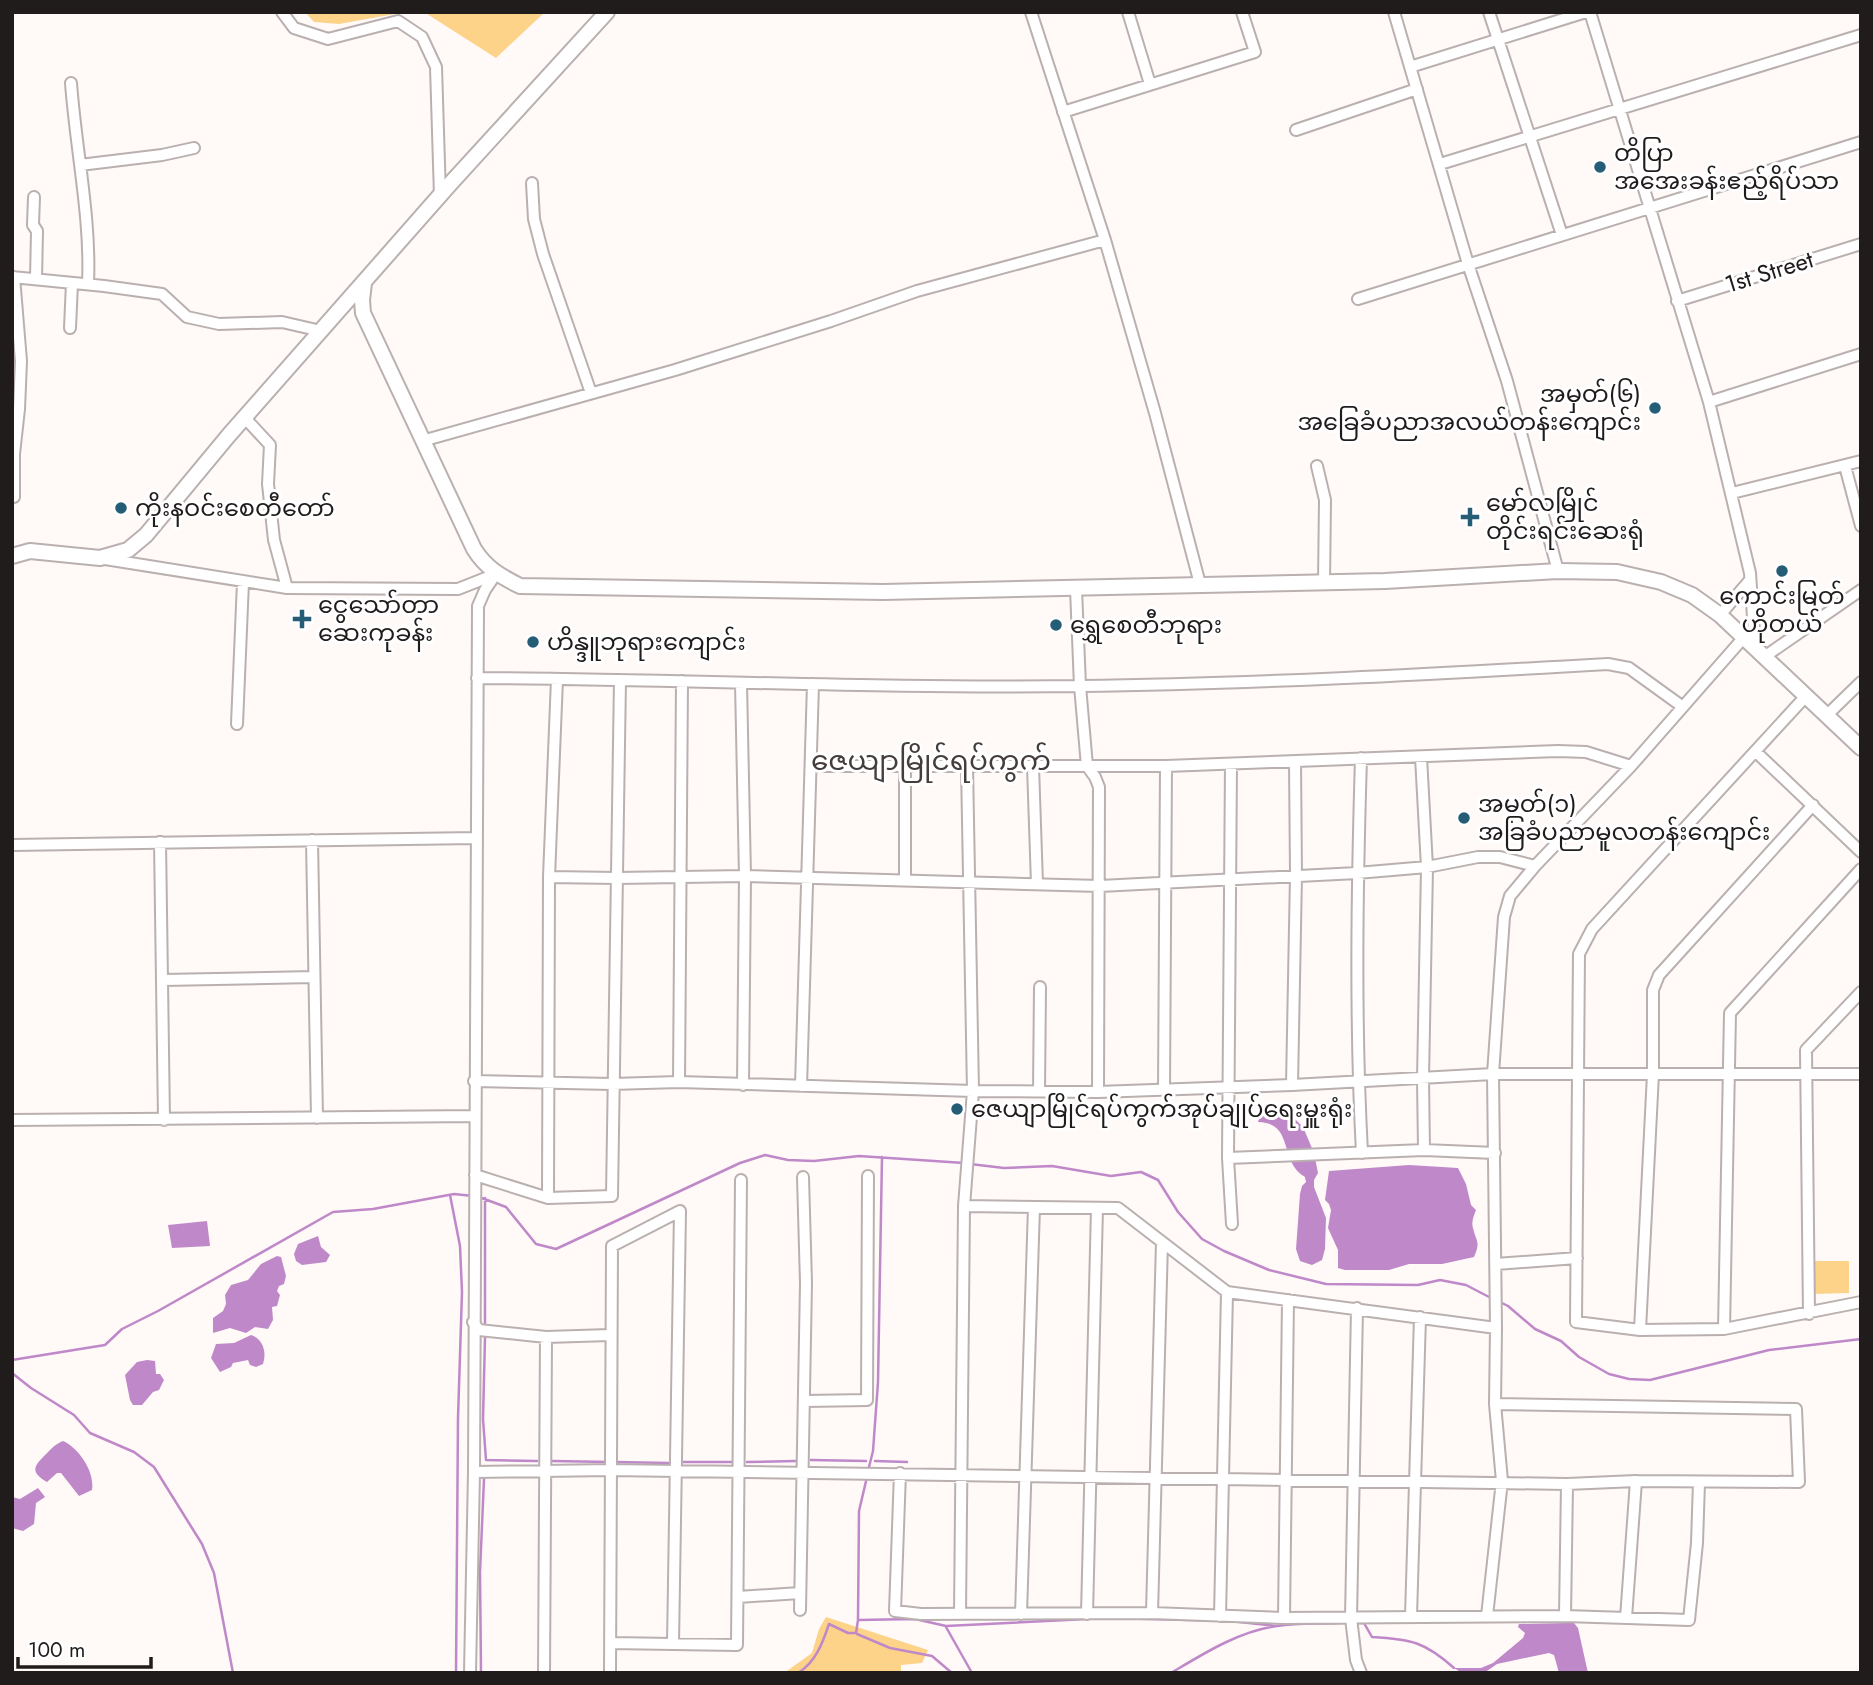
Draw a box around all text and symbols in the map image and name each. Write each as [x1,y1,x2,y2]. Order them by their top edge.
place label: တိပြာ အအေးခန်းဧည့်ရိပ်သာ [1614,135,1839,200]
marker: တိပြာ အအေးခန်းဧည့်ရိပ်သာ [1592,159,1608,175]
street label: 1st Street [1720,241,1818,302]
place label: အမှတ်(၆) အခြေခံပညာအလယ်တန်းကျောင်း [1297,376,1641,441]
marker: အမှတ်(၆) အခြေခံပညာအလယ်တန်းကျောင်း [1647,400,1663,416]
place label: မော်လမြိုင် တိုင်းရင်းဆေးရုံ [1486,485,1644,550]
place label: ကိုးနဝင်းစေတီတော် [135,490,335,527]
marker: ကိုးနဝင်းစေတီတော် [113,500,129,516]
marker: မော်လမြိုင် တိုင်းရင်းဆေးရုံ [1460,507,1480,527]
marker: ကောင်းမြတ် ဟိုတယ် [1774,563,1790,579]
place label: ကောင်းမြတ် ဟိုတယ် [1719,578,1845,643]
place label: ငွေသော်တာ ဆေးကုခန်း [318,587,439,652]
place label: ရွှေစေတီဘုရား [1070,607,1222,644]
marker: ငွေသော်တာ ဆေးကုခန်း [292,609,312,629]
marker: ရွှေစေတီဘုရား [1048,617,1064,633]
place label: ဟိန္ဒူဘုရားကျောင်း [547,624,746,662]
marker: ဟိန္ဒူဘုရားကျောင်း [525,634,541,650]
district label: ဇေယျာမြိုင်ရပ်ကွက် [811,740,1051,783]
place label: အမှတ်(၁) အခြခံပညာမူလတန်းကျောင်း [1478,786,1770,851]
marker: အမှတ်(၁) အခြခံပညာမူလတန်းကျောင်း [1456,810,1472,826]
place label: ဇေယျာမြိုင်ရပ်ကွက်အုပ်ချုပ်ရေးမှူးရုံး [971,1091,1352,1128]
marker: ဇေယျာမြိုင်ရပ်ကွက်အုပ်ချုပ်ရေးမှူးရုံး [949,1101,965,1117]
scale bar [18,1626,150,1670]
text: 100 m [28,1635,85,1665]

